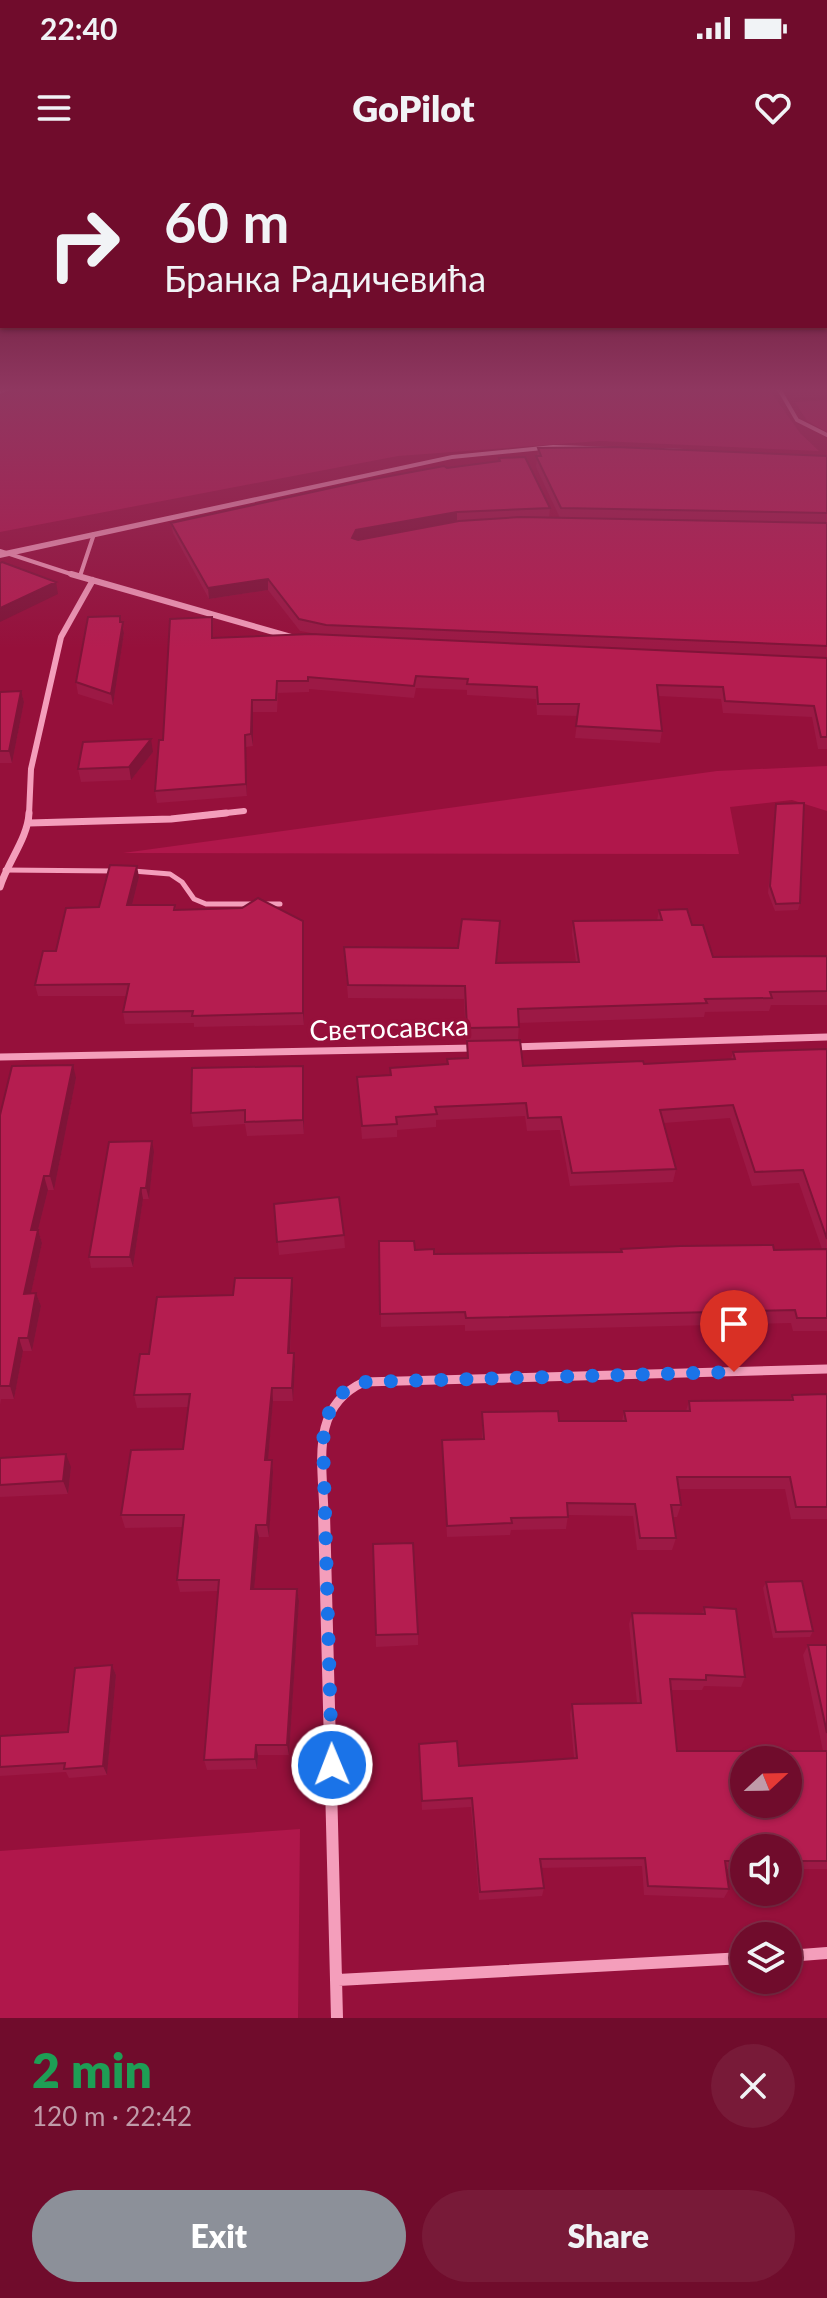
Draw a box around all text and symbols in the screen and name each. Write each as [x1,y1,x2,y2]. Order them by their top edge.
text: 22:40 [40,10,117,46]
icon: menu [32,86,76,130]
text: GoPilot [352,86,475,130]
icon: heart [751,86,795,130]
text: 60 m [164,188,289,255]
icon: right [32,192,136,296]
text: Бранка Радичевића [164,256,486,300]
street label: Светосавска [309,1007,469,1047]
pin [700,1290,768,1372]
icon: arrive [712,1302,756,1346]
position arrow [290,1723,374,1807]
north arrow [730,1746,802,1818]
map controls [730,1746,802,1994]
button: sound [730,1834,802,1906]
button: layers [730,1922,802,1994]
text: 2 min [32,2041,152,2098]
button: close [711,2044,795,2128]
text: 120 m · 22:42 [32,2100,192,2132]
button: Exit [32,2190,406,2282]
button: Share [422,2190,795,2282]

